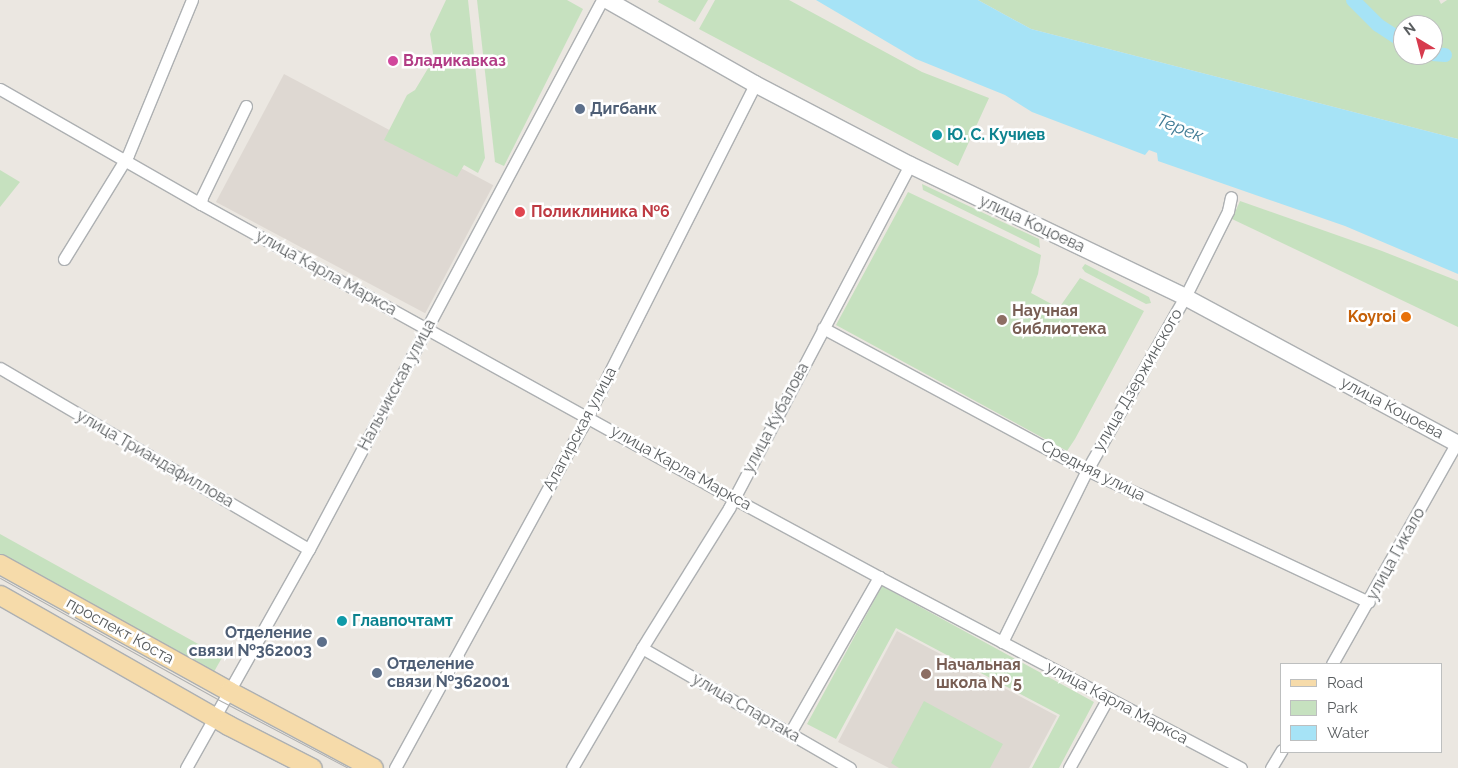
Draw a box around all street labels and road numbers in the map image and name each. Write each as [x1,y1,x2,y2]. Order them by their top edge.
street label: улица Коцоева [976,191,1088,257]
street label: улица Карла Маркса [252,226,400,320]
street label: улица Дзержинского [1089,305,1187,455]
street label: Нальчикская улица [354,316,440,454]
street label: улица Кубалова [739,360,813,476]
street label: Алагирская улица [539,364,621,494]
street label: улица Коцоева [1337,373,1447,443]
street label: улица Триандафиллова [73,406,237,512]
street label: улица Карла Маркса [607,421,755,515]
street label: Средняя улица [1038,436,1148,506]
street label: улица Гикало [1363,504,1429,604]
street label: проспект Коста [63,594,177,668]
street label: улица Карла Маркса [1043,657,1191,749]
street label: улица Спартака [689,669,803,747]

